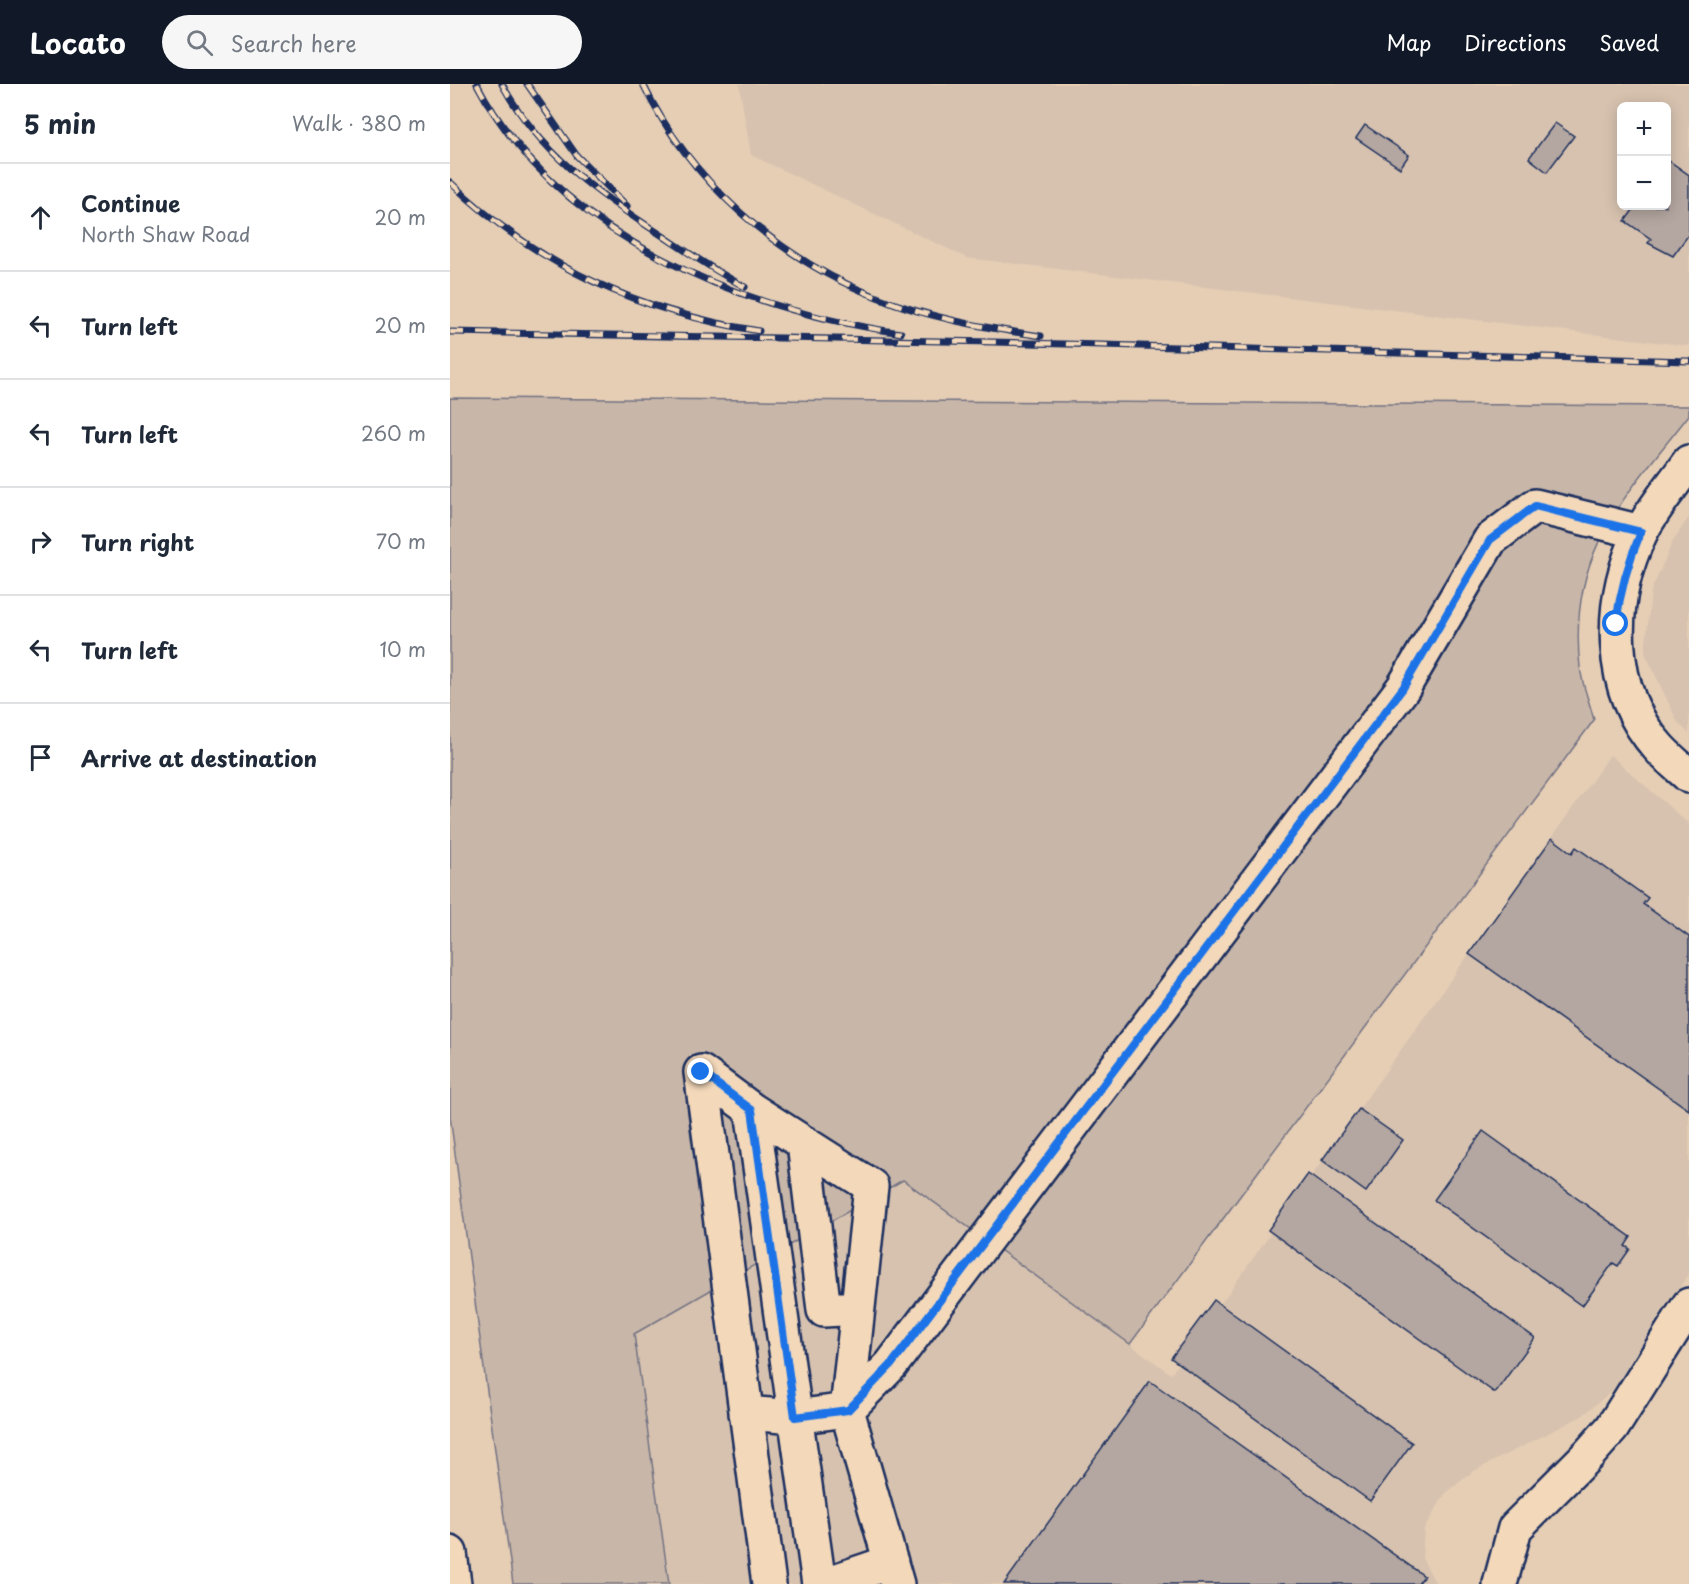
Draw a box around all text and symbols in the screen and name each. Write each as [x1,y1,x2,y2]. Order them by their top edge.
search box [162,15,582,69]
text: Locato [30,21,126,64]
icon: search [183,26,216,59]
text: Search here [231,26,357,59]
text: Map [1386,26,1431,58]
text: Directions [1464,26,1566,58]
text: Saved [1599,26,1659,58]
map controls [1617,102,1671,210]
button: + [1617,102,1671,156]
text: 5 min [24,104,96,143]
text: Walk · 380 m [292,108,426,138]
button: − [1617,156,1671,210]
text: Continue [81,186,180,219]
icon: ahead [24,201,57,234]
text: 20 m [374,202,426,232]
text: North Shaw Road [81,219,251,249]
icon: left [24,309,57,342]
text: Turn left [81,309,178,342]
text: 20 m [374,310,426,340]
icon: left [24,417,57,450]
text: Turn left [81,417,178,450]
text: 260 m [361,418,426,448]
icon: right [24,525,57,558]
text: Turn right [81,525,194,558]
text: 70 m [376,526,426,556]
route start [1602,610,1628,636]
icon: left [24,633,57,666]
text: Turn left [81,633,178,666]
text: 10 m [379,634,426,664]
icon: arrive [24,741,57,774]
text: Arrive at destination [81,741,317,774]
route end [687,1058,713,1084]

